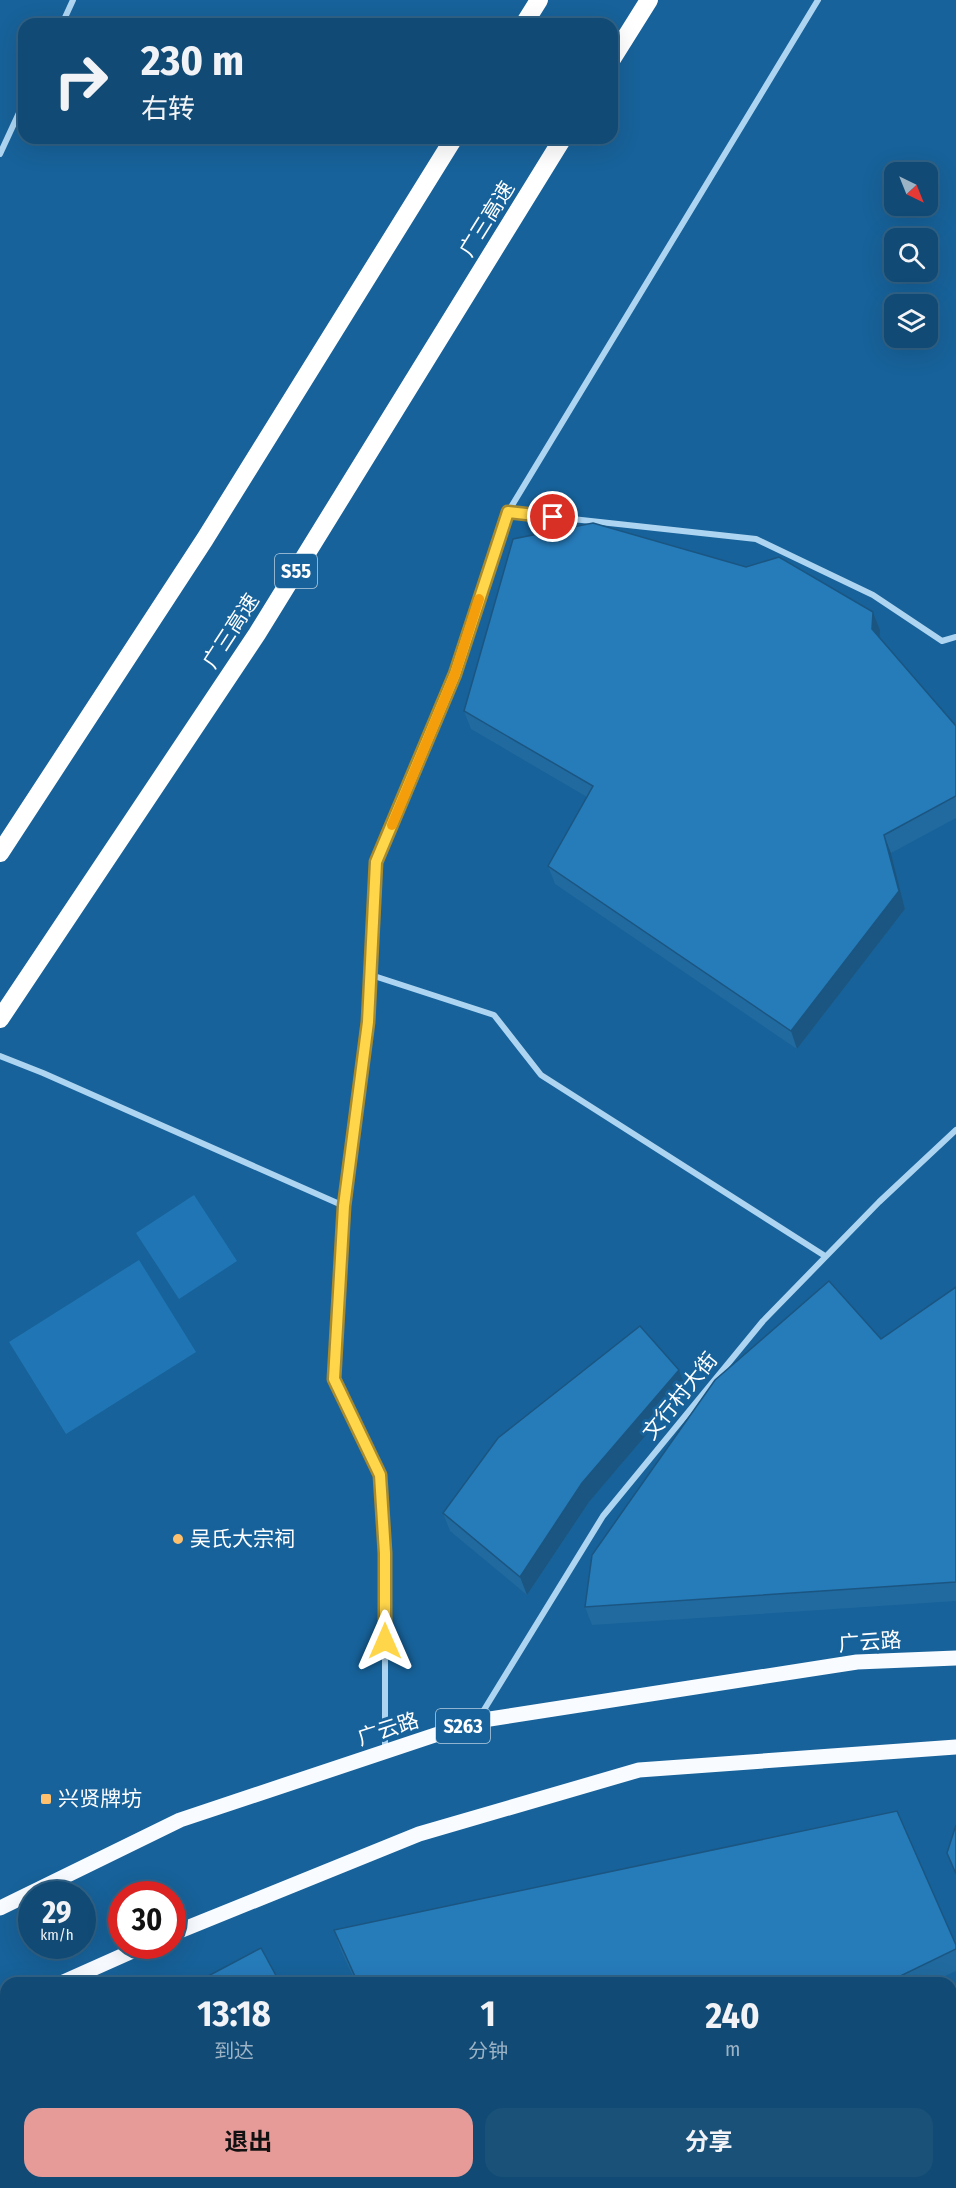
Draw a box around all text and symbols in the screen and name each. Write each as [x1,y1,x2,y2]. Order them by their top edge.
text: 230 m [141,36,244,86]
icon: right [42,42,120,120]
text: 右转 [141,93,195,125]
north arrow [884,162,938,216]
map controls [884,162,938,348]
street label: 广三高速 [454,176,520,262]
button: search [884,228,938,282]
button: layers [884,294,938,348]
pin [527,491,578,542]
icon: arrive [536,500,569,533]
road number: S55 [275,554,317,588]
street label: 广三高速 [197,589,265,673]
street label: 文行村大街 [637,1347,723,1445]
place label: 吴氏大宗祠 [190,1526,295,1552]
marker: 吴氏大宗祠 [171,1532,185,1546]
position arrow [353,1609,417,1673]
street label: 广云路 [838,1627,902,1657]
street label: 广云路 [354,1707,422,1751]
road number: S263 [436,1709,490,1743]
place label: 兴贤牌坊 [58,1786,142,1812]
marker: 兴贤牌坊 [39,1792,53,1806]
speed limit sign: 30 [108,1881,186,1959]
text: 29 [42,1895,72,1931]
text: km/h [40,1926,74,1944]
text: 13:18 [197,1992,271,2036]
text: 1 [481,1992,496,2036]
text: 240 [706,1994,760,2038]
text: m [725,2037,740,2061]
text: 到达 [214,2039,254,2063]
text: 分钟 [468,2039,508,2063]
button: 退出 [24,2108,473,2177]
button: 分享 [485,2108,933,2177]

